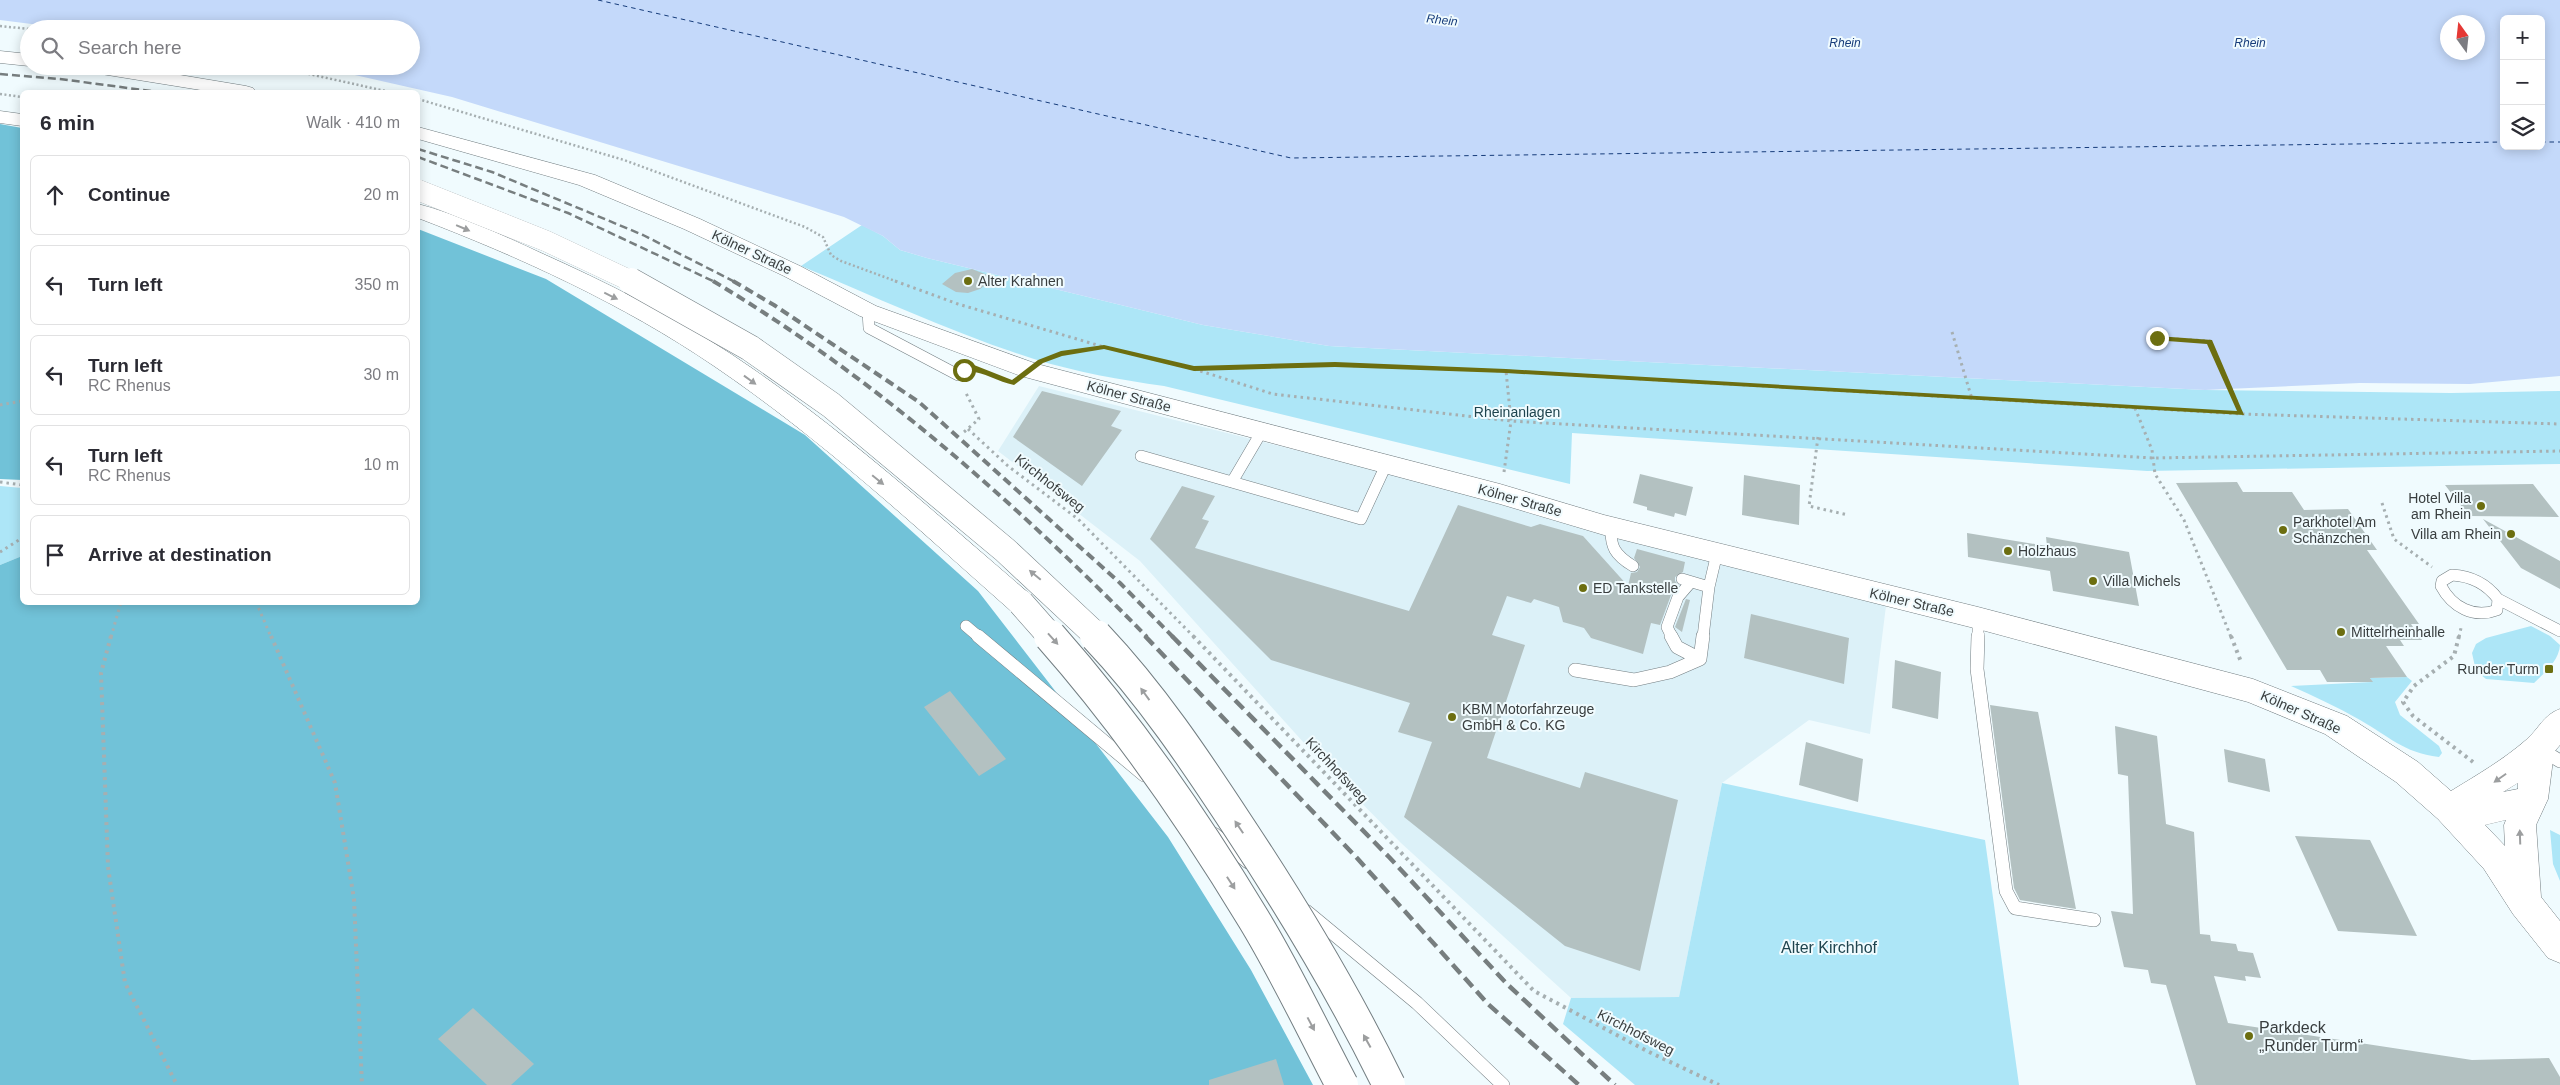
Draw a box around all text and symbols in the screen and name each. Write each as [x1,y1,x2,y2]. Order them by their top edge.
water label: Rhein [1426,11,1459,29]
north arrow [2440,15,2485,60]
map controls [2500,15,2545,150]
button: + [2500,15,2545,60]
search box [20,20,420,75]
icon: search [38,34,66,62]
water label: Rhein [1829,36,1861,50]
water label: Rhein [2234,36,2266,50]
text: Search here [78,37,182,58]
button: − [2500,60,2545,105]
button: layers [2500,105,2545,150]
text: 6 min [40,111,95,134]
text: Walk · 410 m [306,114,400,131]
icon: ahead [41,181,69,209]
text: Continue [88,184,170,205]
text: 20 m [363,186,399,203]
one-way arrow [456,225,470,233]
street label: Kölner Straße [709,226,795,278]
icon: left [41,271,69,299]
place label: Alter Krahnen [978,273,1064,289]
text: Turn left [88,274,163,295]
marker: Alter Krahnen [962,275,974,287]
text: 350 m [355,276,399,293]
one-way arrow [604,292,618,300]
route end [2146,327,2169,350]
text: Turn left [88,355,163,376]
route start [953,359,976,382]
icon: left [41,361,69,389]
text: 30 m [363,366,399,383]
one-way arrow [743,375,757,385]
text: RC Rhenus [88,377,171,394]
street label: Kölner Straße [1085,377,1173,415]
park label: Rheinanlagen [1474,404,1560,420]
text: Turn left [88,445,163,466]
icon: left [41,451,69,479]
street label: Kirchhofsweg [1012,451,1088,515]
text: 10 m [363,456,399,473]
text: RC Rhenus [88,467,171,484]
one-way arrow [871,475,884,486]
street label: Kölner Straße [1476,480,1564,520]
place label: Hotel Villa am Rhein [2408,490,2471,522]
marker: Hotel Villa am Rhein [2475,500,2487,512]
place label: Parkhotel Am Schänzchen [2293,514,2376,546]
marker: Parkhotel Am Schänzchen [2277,524,2289,536]
place label: Villa am Rhein [2411,526,2501,542]
marker: Villa am Rhein [2505,528,2517,540]
icon: arrive [41,541,69,569]
place label: Holzhaus [2018,543,2076,559]
text: Arrive at destination [88,544,272,565]
marker: Holzhaus [2002,545,2014,557]
one-way arrow [1030,569,1042,581]
place label: Villa Michels [2103,573,2181,589]
marker: Villa Michels [2087,575,2099,587]
place label: ED Tankstelle [1593,580,1679,596]
marker: ED Tankstelle [1577,582,1589,594]
street label: Kölner Straße [1868,584,1956,620]
place label: Mittelrheinhalle [2351,624,2445,640]
marker: Mittelrheinhalle [2335,626,2347,638]
one-way arrow [1047,633,1058,645]
place label: Runder Turm [2457,661,2539,677]
marker: Runder Turm [2543,663,2555,675]
one-way arrow [1140,687,1150,701]
street label: Kölner Straße [2258,687,2344,737]
place label: KBM Motorfahrzeuge GmbH & Co. KG [1462,701,1594,733]
marker: KBM Motorfahrzeuge GmbH & Co. KG [1446,711,1458,723]
street label: Kirchhofsweg [1302,734,1372,806]
one-way arrow [2494,773,2507,783]
one-way arrow [1234,820,1244,834]
one-way arrow [2516,829,2524,845]
one-way arrow [1226,876,1236,890]
park label: Alter Kirchhof [1781,939,1878,956]
street label: Kirchhofsweg [1595,1006,1677,1058]
one-way arrow [1307,1017,1315,1032]
place label: Parkdeck „Runder Turm“ [2259,1019,2363,1054]
marker: Parkdeck „Runder Turm“ [2243,1030,2255,1042]
one-way arrow [1363,1035,1372,1048]

